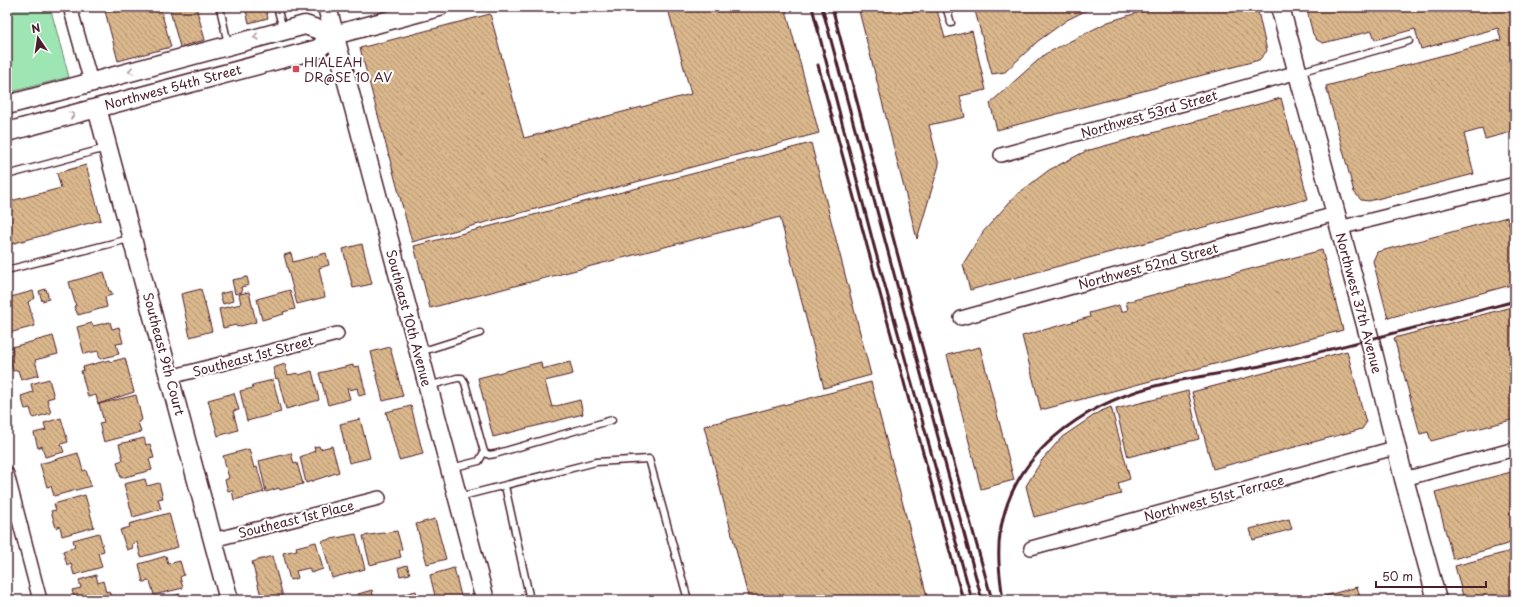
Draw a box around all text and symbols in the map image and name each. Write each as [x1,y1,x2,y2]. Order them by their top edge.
north arrow [18,18,58,58]
text: N [29,18,42,37]
one-way arrow [253,32,260,41]
place label: HIALEAH DR@SE 10 AV [304,52,392,86]
street label: Northwest 54th Street [102,59,244,114]
marker: HIALEAH DR@SE 10 AV [291,64,301,74]
one-way arrow [128,66,135,75]
street label: Northwest 53rd Street [1078,85,1219,142]
one-way arrow [68,111,75,119]
street label: Northwest 37th Avenue [1332,230,1387,375]
street label: Northwest 52nd Street [1076,238,1220,293]
street label: Southeast 10th Avenue [382,247,437,388]
street label: Southeast 9th Court [139,290,190,417]
street label: Southeast 1st Street [190,330,315,381]
street label: Northwest 51st Terrace [1142,470,1286,525]
street label: Southeast 1st Place [236,495,356,542]
scale bar [1376,563,1486,589]
text: 50 m [1382,567,1413,585]

